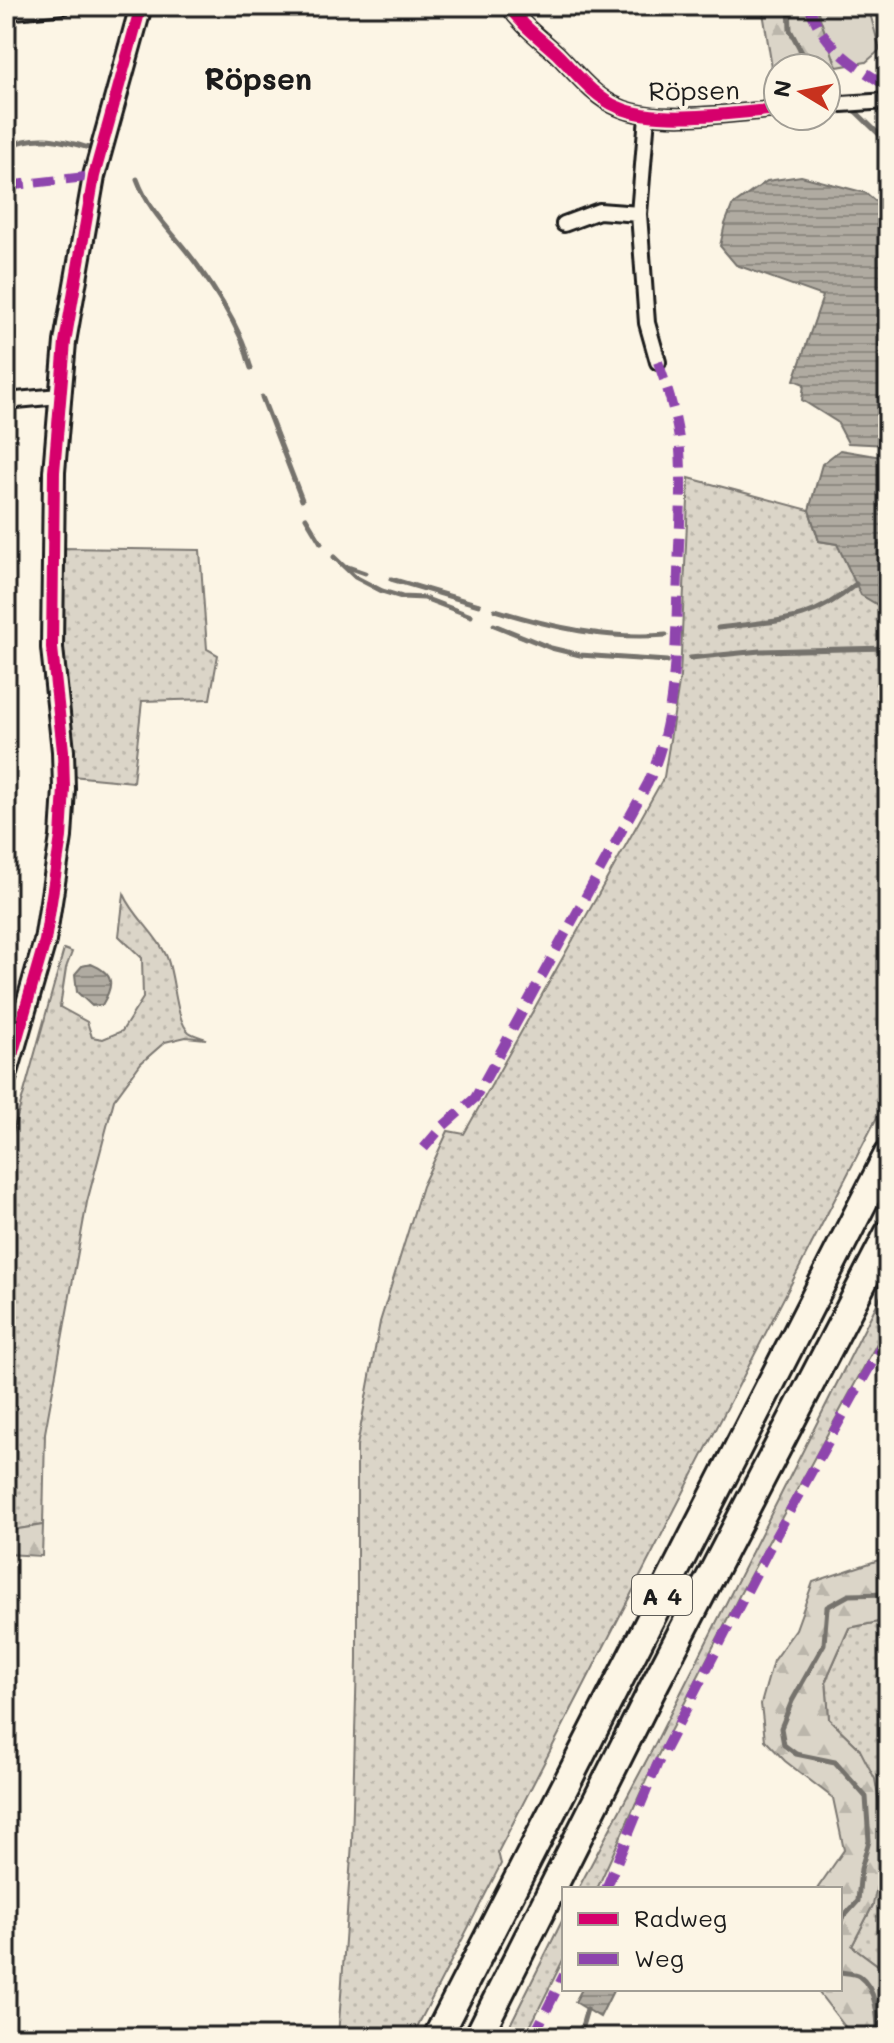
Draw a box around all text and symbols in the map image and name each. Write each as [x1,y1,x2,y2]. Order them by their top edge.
north arrow [762,52,842,132]
district label: Röpsen [204,58,312,98]
street label: Röpsen [648,72,740,108]
text: N [766,78,798,99]
road number: A 4 [632,1575,692,1615]
legend [562,1887,842,1991]
text: Radweg [634,1902,727,1933]
text: Weg [634,1942,684,1973]

